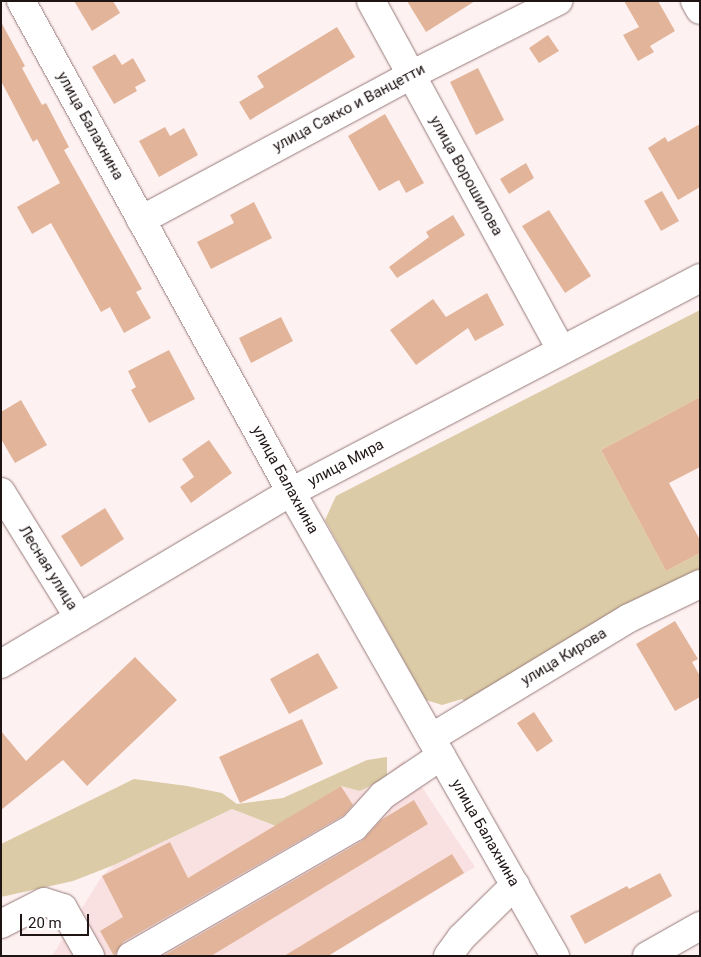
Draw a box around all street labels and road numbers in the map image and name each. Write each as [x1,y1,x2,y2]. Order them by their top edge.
street label: улица Сакко и Ванцетти [270,60,428,156]
street label: улица Балахнина [53,69,127,183]
street label: улица Ворошилова [426,113,506,239]
street label: улица Балахнина [248,423,322,537]
street label: улица Мира [305,436,387,490]
street label: Лесная улица [15,522,81,614]
street label: улица Кирова [518,624,610,690]
street label: улица Балахнина [447,776,523,890]

